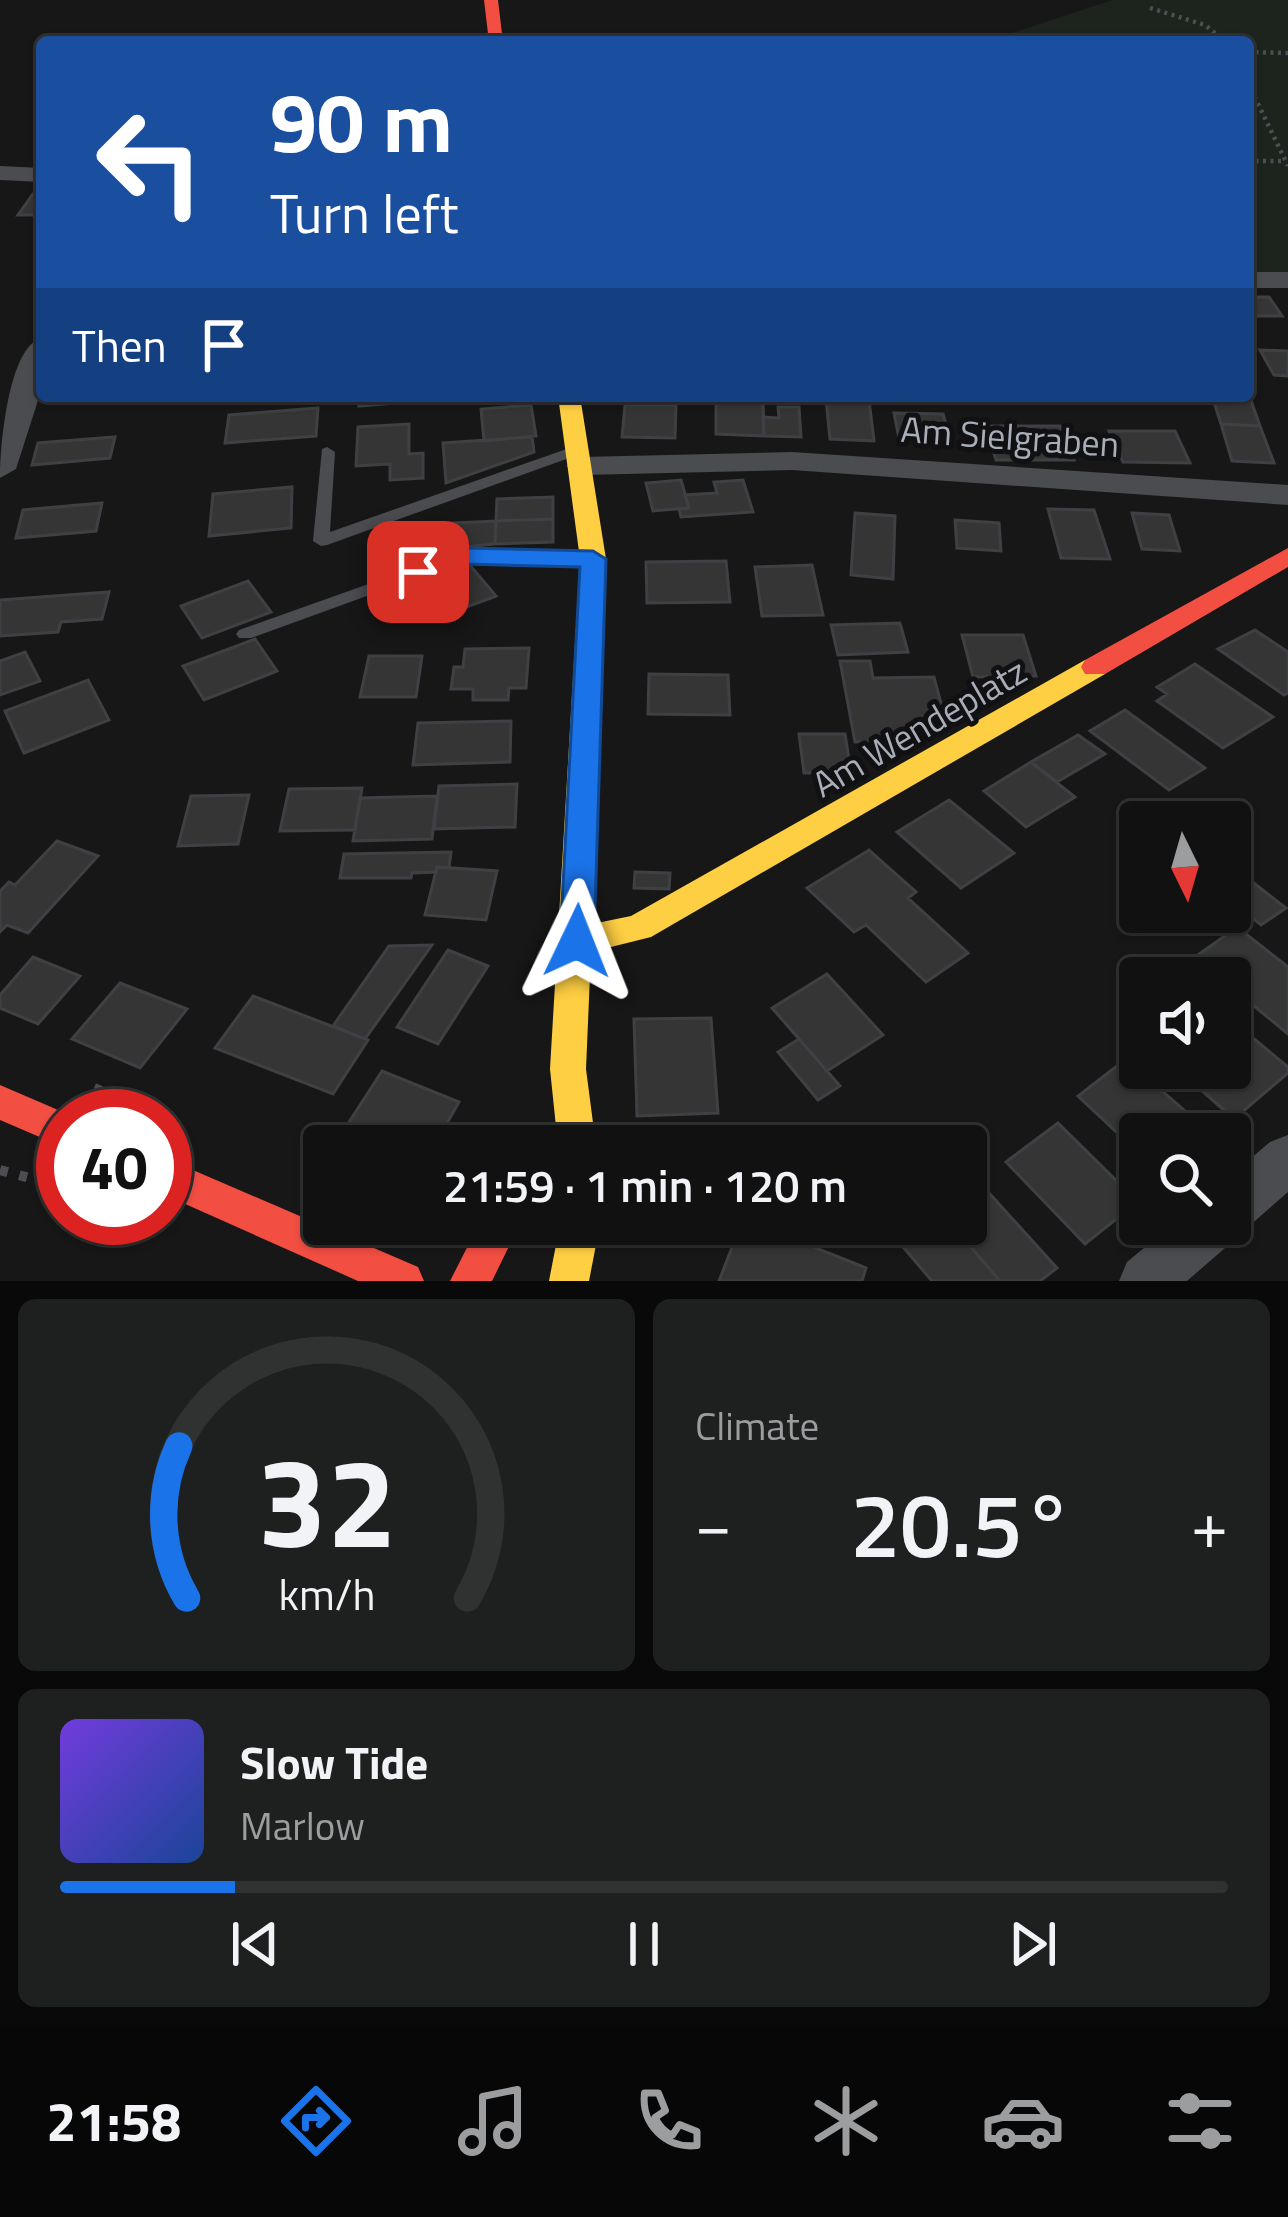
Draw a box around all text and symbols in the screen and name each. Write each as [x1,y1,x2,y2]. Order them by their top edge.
text: 90 m [270,57,453,185]
icon: left [72,84,228,240]
text: Turn left [270,172,459,254]
text: Then [72,311,167,379]
icon: arrive [191,312,257,378]
street label: Am Sielgraben [899,401,1121,471]
pin [367,521,469,623]
icon: arrive [385,539,451,605]
street label: Am Wendeplatz [801,643,1037,811]
north arrow [1119,801,1251,933]
map controls [1119,801,1251,1245]
position arrow [514,878,640,1004]
button: sound [1119,957,1251,1089]
speed limit sign: 40 [36,1089,192,1245]
button: search [1119,1113,1251,1245]
text: 21:59 · 1 min · 120 m [443,1151,847,1219]
text: Climate [695,1396,819,1455]
text: 32 [257,1406,396,1595]
text: 20.5° [850,1455,1073,1592]
text: − [695,1473,732,1574]
text: + [1191,1473,1228,1574]
text: km/h [278,1561,375,1627]
text: Slow Tide [240,1728,428,1796]
text: Marlow [240,1796,365,1855]
icon: previous [222,1911,288,1977]
icon: pause [611,1911,677,1977]
icon: next [1000,1911,1066,1977]
icon: directions [274,2079,358,2163]
icon: music [451,2079,535,2163]
icon: phone [627,2079,711,2163]
icon: climate [804,2079,888,2163]
icon: car [981,2079,1065,2163]
icon: filters [1158,2079,1242,2163]
text: 21:58 [46,2080,181,2162]

